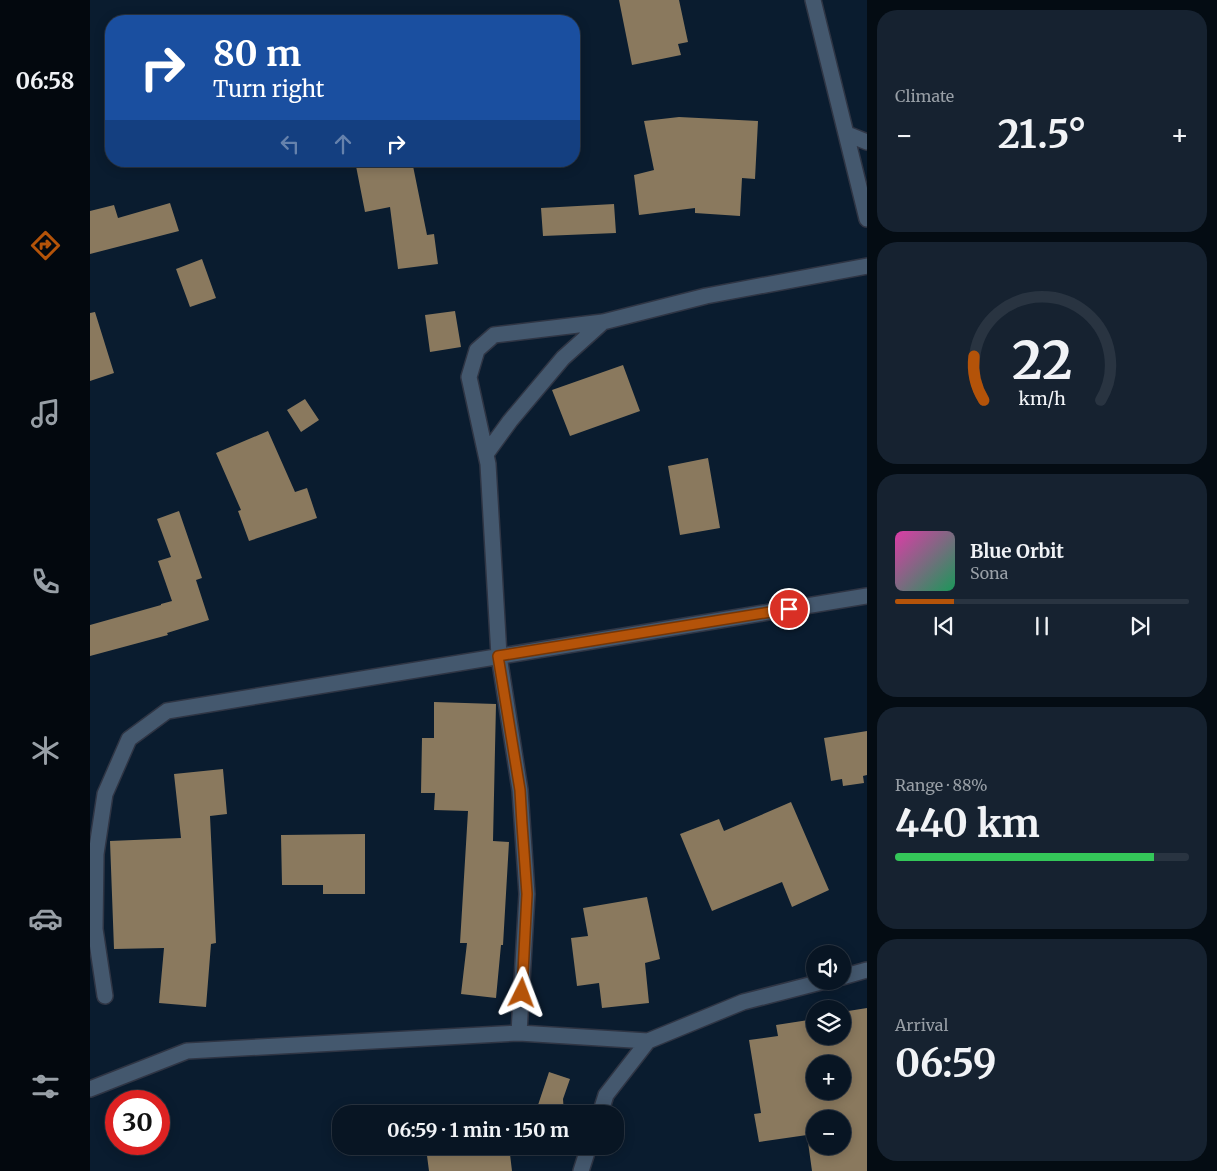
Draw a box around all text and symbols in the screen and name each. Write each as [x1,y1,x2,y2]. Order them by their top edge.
text: 80 m [213,32,301,76]
icon: right [130,35,195,100]
text: 06:58 [16,67,75,95]
text: Turn right [213,75,324,103]
text: Climate [895,86,954,106]
text: 21.5° [998,111,1086,158]
text: − [895,117,914,153]
text: + [1170,117,1189,153]
icon: left [276,130,304,158]
icon: ahead [329,130,357,158]
icon: right [382,130,410,158]
icon: directions [28,228,63,263]
text: 22 [1012,328,1072,393]
text: km/h [1018,387,1066,410]
icon: music [28,396,63,431]
text: Blue Orbit [970,539,1064,563]
text: Sona [970,563,1008,583]
icon: phone [28,564,63,599]
pin [768,588,810,630]
icon: arrive [775,595,803,623]
icon: previous [930,612,958,640]
icon: pause [1028,612,1056,640]
icon: next [1126,612,1154,640]
icon: climate [28,733,63,768]
text: Range · 88% [895,775,988,795]
text: 440 km [895,800,1040,847]
icon: car [28,901,63,936]
map controls [806,945,851,1155]
button: sound [806,945,851,990]
position arrow [495,966,547,1018]
button: layers [806,1000,851,1045]
text: Arrival [895,1015,948,1035]
text: 06:59 [895,1040,996,1087]
button: + [806,1055,851,1100]
icon: filters [28,1069,63,1104]
speed limit sign: 30 [105,1090,170,1155]
button: − [806,1110,851,1155]
text: 06:59 · 1 min · 150 m [387,1118,569,1142]

